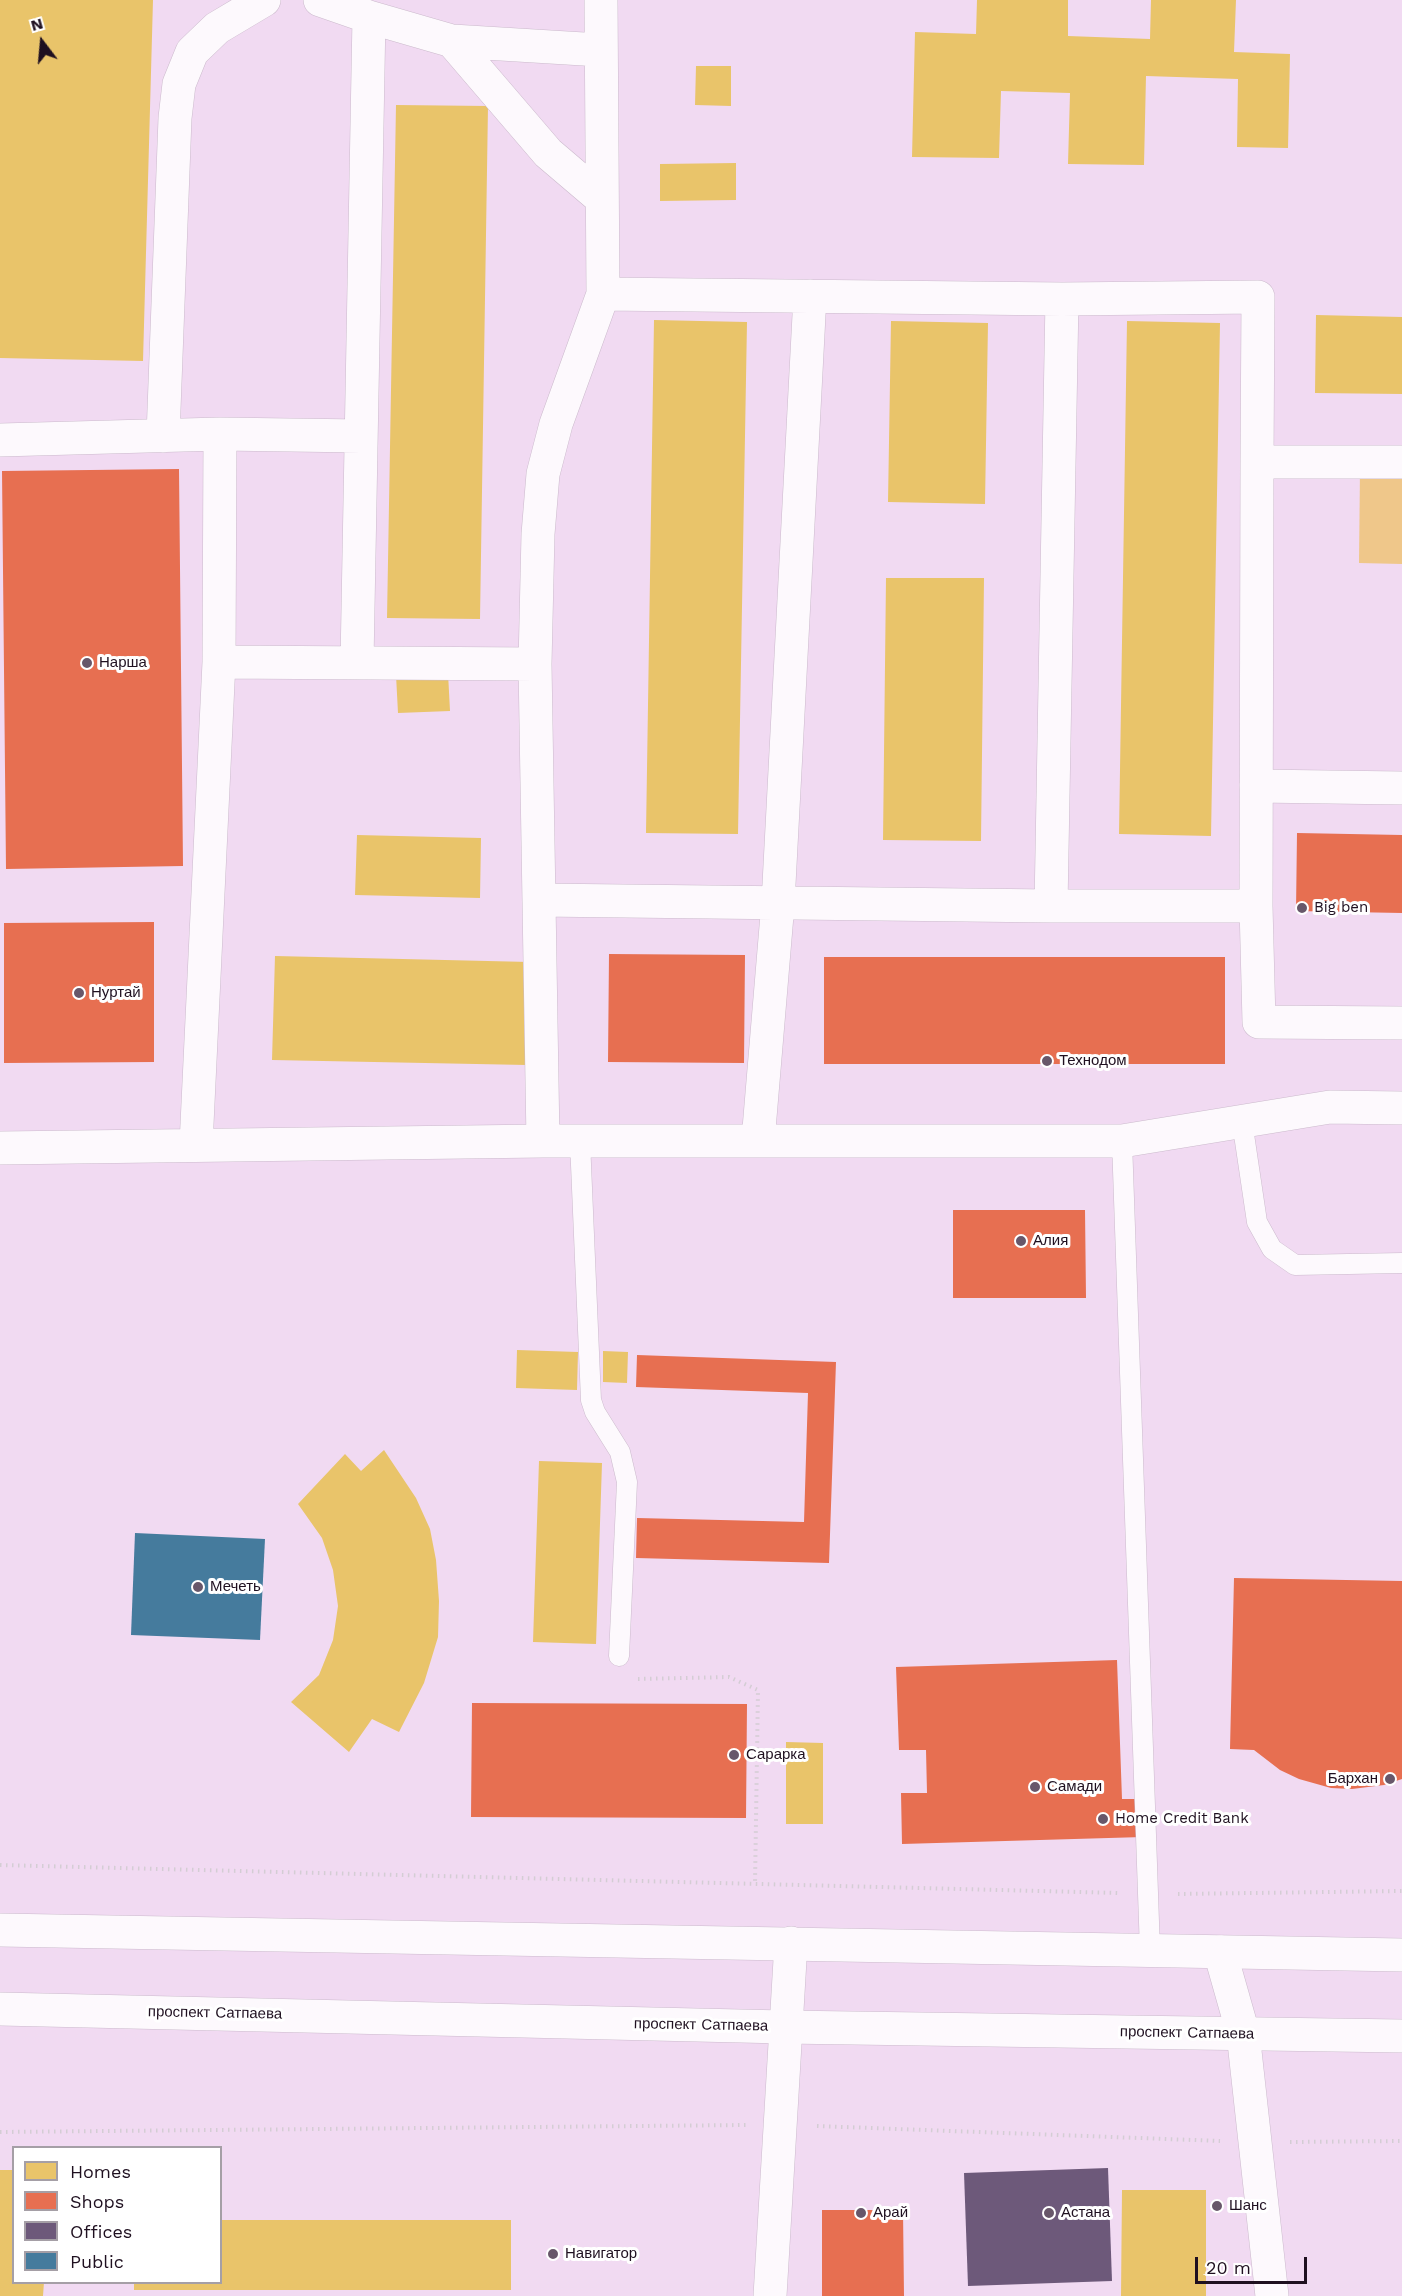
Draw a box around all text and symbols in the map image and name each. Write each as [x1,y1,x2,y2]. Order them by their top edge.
north arrow [12,12,72,72]
text: N [29,13,45,35]
place label: Нарша [99,654,147,672]
marker: Нарша [80,656,94,670]
place label: Big ben [1314,899,1368,917]
marker: Big ben [1295,901,1309,915]
place label: Нуртай [91,984,141,1002]
marker: Нуртай [72,986,86,1000]
place label: Технодом [1059,1052,1127,1070]
marker: Технодом [1040,1054,1054,1068]
place label: Алия [1033,1232,1068,1250]
marker: Алия [1014,1234,1028,1248]
place label: Мечеть [210,1578,261,1596]
marker: Мечеть [191,1580,205,1594]
place label: Сарарка [746,1746,806,1764]
marker: Сарарка [727,1748,741,1762]
place label: Бархан [1328,1770,1378,1788]
marker: Бархан [1383,1772,1397,1786]
place label: Самади [1047,1778,1102,1796]
marker: Самади [1028,1780,1042,1794]
place label: Home Credit Bank [1115,1810,1249,1828]
marker: Home Credit Bank [1096,1812,1110,1826]
street label: проспект Сатпаева [148,2003,282,2023]
street label: проспект Сатпаева [634,2015,768,2035]
street label: проспект Сатпаева [1120,2023,1254,2043]
legend [12,2146,222,2284]
text: Homes [70,2161,131,2182]
text: Shops [70,2191,124,2212]
place label: Шанс [1229,2197,1267,2215]
marker: Шанс [1210,2199,1224,2213]
place label: Арай [873,2204,908,2222]
place label: Астана [1061,2204,1110,2222]
marker: Арай [854,2206,868,2220]
marker: Астана [1042,2206,1056,2220]
text: Offices [70,2221,132,2242]
place label: Навигатор [565,2245,637,2263]
scale bar [1198,2245,1310,2283]
marker: Навигатор [546,2247,560,2261]
text: Public [70,2251,124,2272]
text: 20 m [1206,2257,1251,2278]

